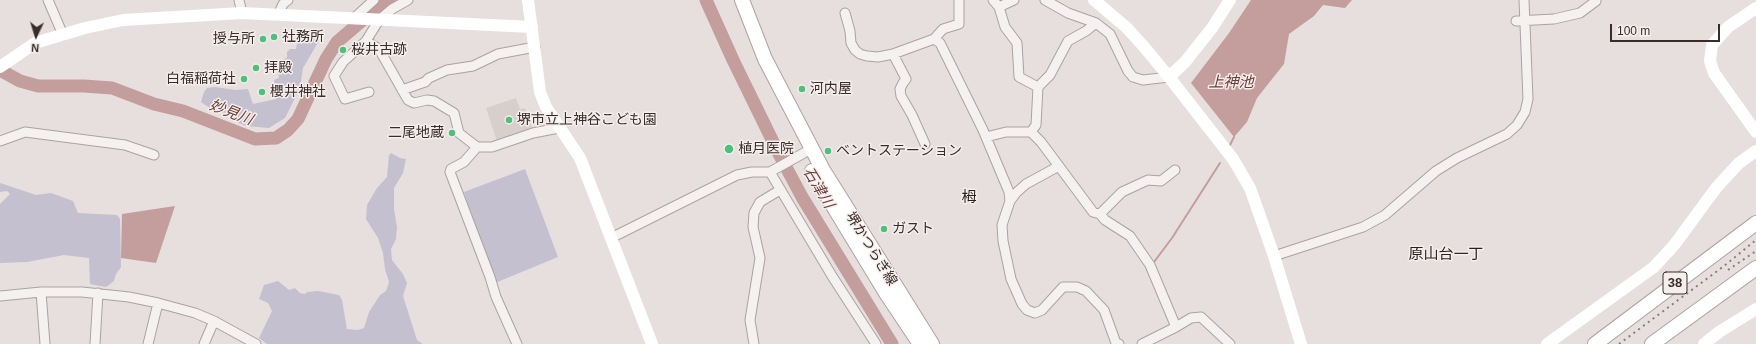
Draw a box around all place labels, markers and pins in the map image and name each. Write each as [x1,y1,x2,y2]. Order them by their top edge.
place label: 社務所 [282,29,324,45]
place label: 授与所 [213,31,255,47]
marker: 社務所 [269,32,279,42]
marker: 授与所 [258,34,268,44]
place label: 桜井古跡 [351,42,407,58]
marker: 桜井古跡 [338,45,348,55]
place label: 拝殿 [264,60,292,76]
marker: 拝殿 [251,63,261,73]
place label: 白福稲荷社 [166,71,236,87]
marker: 白福稲荷社 [239,74,249,84]
place label: 河内屋 [810,81,852,97]
place label: 櫻井神社 [270,84,326,100]
marker: 河内屋 [797,84,807,94]
marker: 櫻井神社 [257,87,267,97]
place label: 堺市立上神谷こども園 [517,112,657,128]
marker: 堺市立上神谷こども園 [504,115,514,125]
place label: 二尾地蔵 [388,125,444,141]
marker: 二尾地蔵 [447,128,457,138]
place label: 植月医院 [738,141,794,157]
marker: 植月医院 [723,143,735,155]
place label: ベントステーション [836,143,962,159]
marker: ベントステーション [823,146,833,156]
place label: ガスト [892,221,934,237]
marker: ガスト [879,224,889,234]

